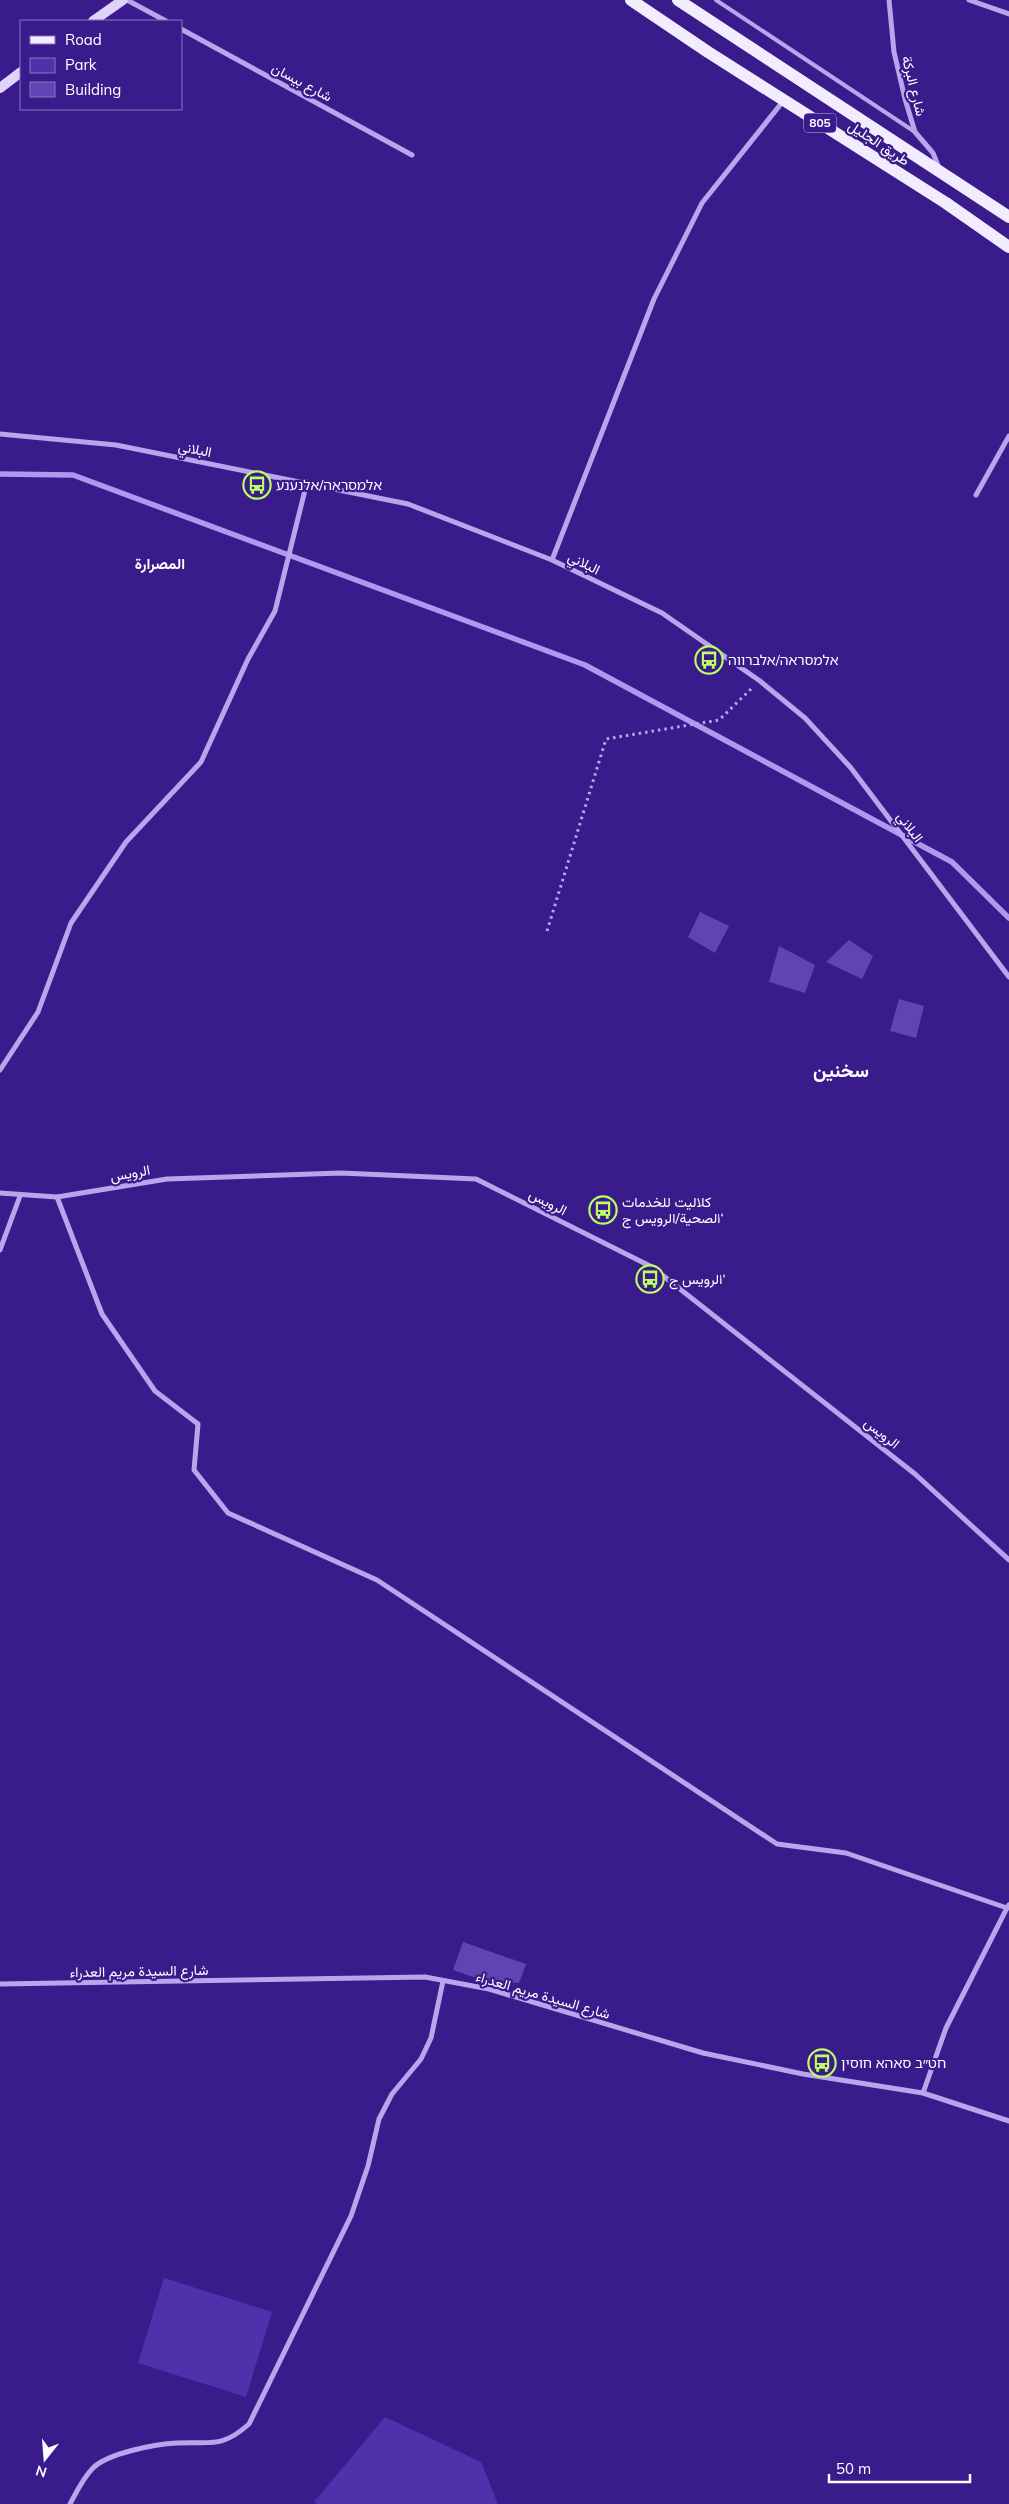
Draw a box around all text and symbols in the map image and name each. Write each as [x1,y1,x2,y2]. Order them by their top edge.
legend [20,20,182,110]
text: Road [65,30,102,49]
street label: شارع البركة [896,54,930,119]
text: Park [65,55,97,74]
street label: شارع بيسان [268,59,335,107]
text: Building [65,80,121,99]
road number: 805 [804,114,836,132]
street label: طريق الجليل [845,117,913,169]
street label: البلاني [176,437,213,464]
bus stop icon: אלמסראה/אלנענע [242,470,272,500]
place label: אלמסראה/אלנענע [276,476,382,494]
street label: البلاني [564,548,603,581]
district label: المصرارة [135,554,185,573]
bus stop icon: אלמסראה/אלברווה [694,645,724,675]
place label: אלמסראה/אלברווה [728,651,839,669]
street label: البلاني [890,808,927,848]
district label: سخنين [813,1058,869,1082]
street label: الرويس [109,1161,151,1185]
street label: الرويس [526,1185,570,1219]
place label: كلاليت للخدمات الصحية/الرويس ج‘ [622,1193,724,1229]
bus stop icon: كلاليت للخدمات الصحية/الرويس ج‘ [588,1195,618,1225]
bus stop icon: الرويس ج‘ [635,1264,665,1294]
place label: الرويس ج‘ [669,1270,726,1290]
street label: الرويس [861,1413,903,1453]
street label: شارع السيدة مريم العدراء [69,1961,209,1983]
street label: شارع السيدة مريم العدراء [473,1967,612,2025]
bus stop icon: חט״ב סאהא חוסין [807,2048,837,2078]
place label: חט״ב סאהא חוסין [841,2054,946,2072]
north arrow [20,2434,70,2484]
scale bar [829,2452,970,2484]
text: 50 m [836,2459,871,2478]
text: N [34,2461,49,2482]

